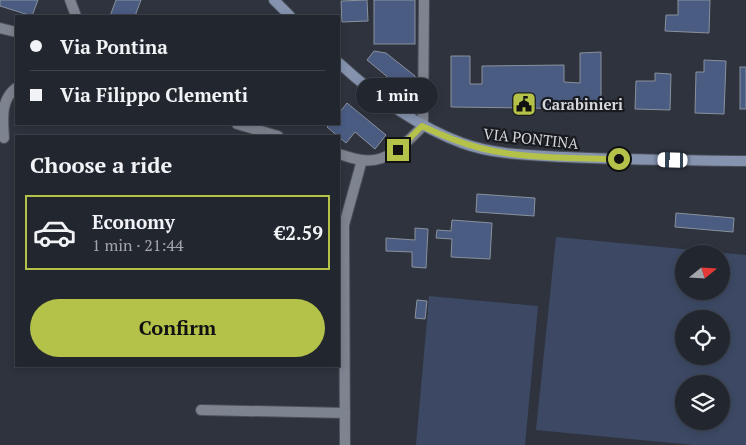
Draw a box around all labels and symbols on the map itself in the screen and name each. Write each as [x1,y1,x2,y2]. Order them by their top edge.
callout: 1 min [357,78,439,112]
public building icon: Carabinieri [511,91,537,117]
place label: Carabinieri [542,94,623,114]
street label: VIA PONTINA [482,123,580,153]
route end [387,139,409,161]
route start [608,148,630,170]
car [657,152,688,168]
north arrow [675,245,730,300]

